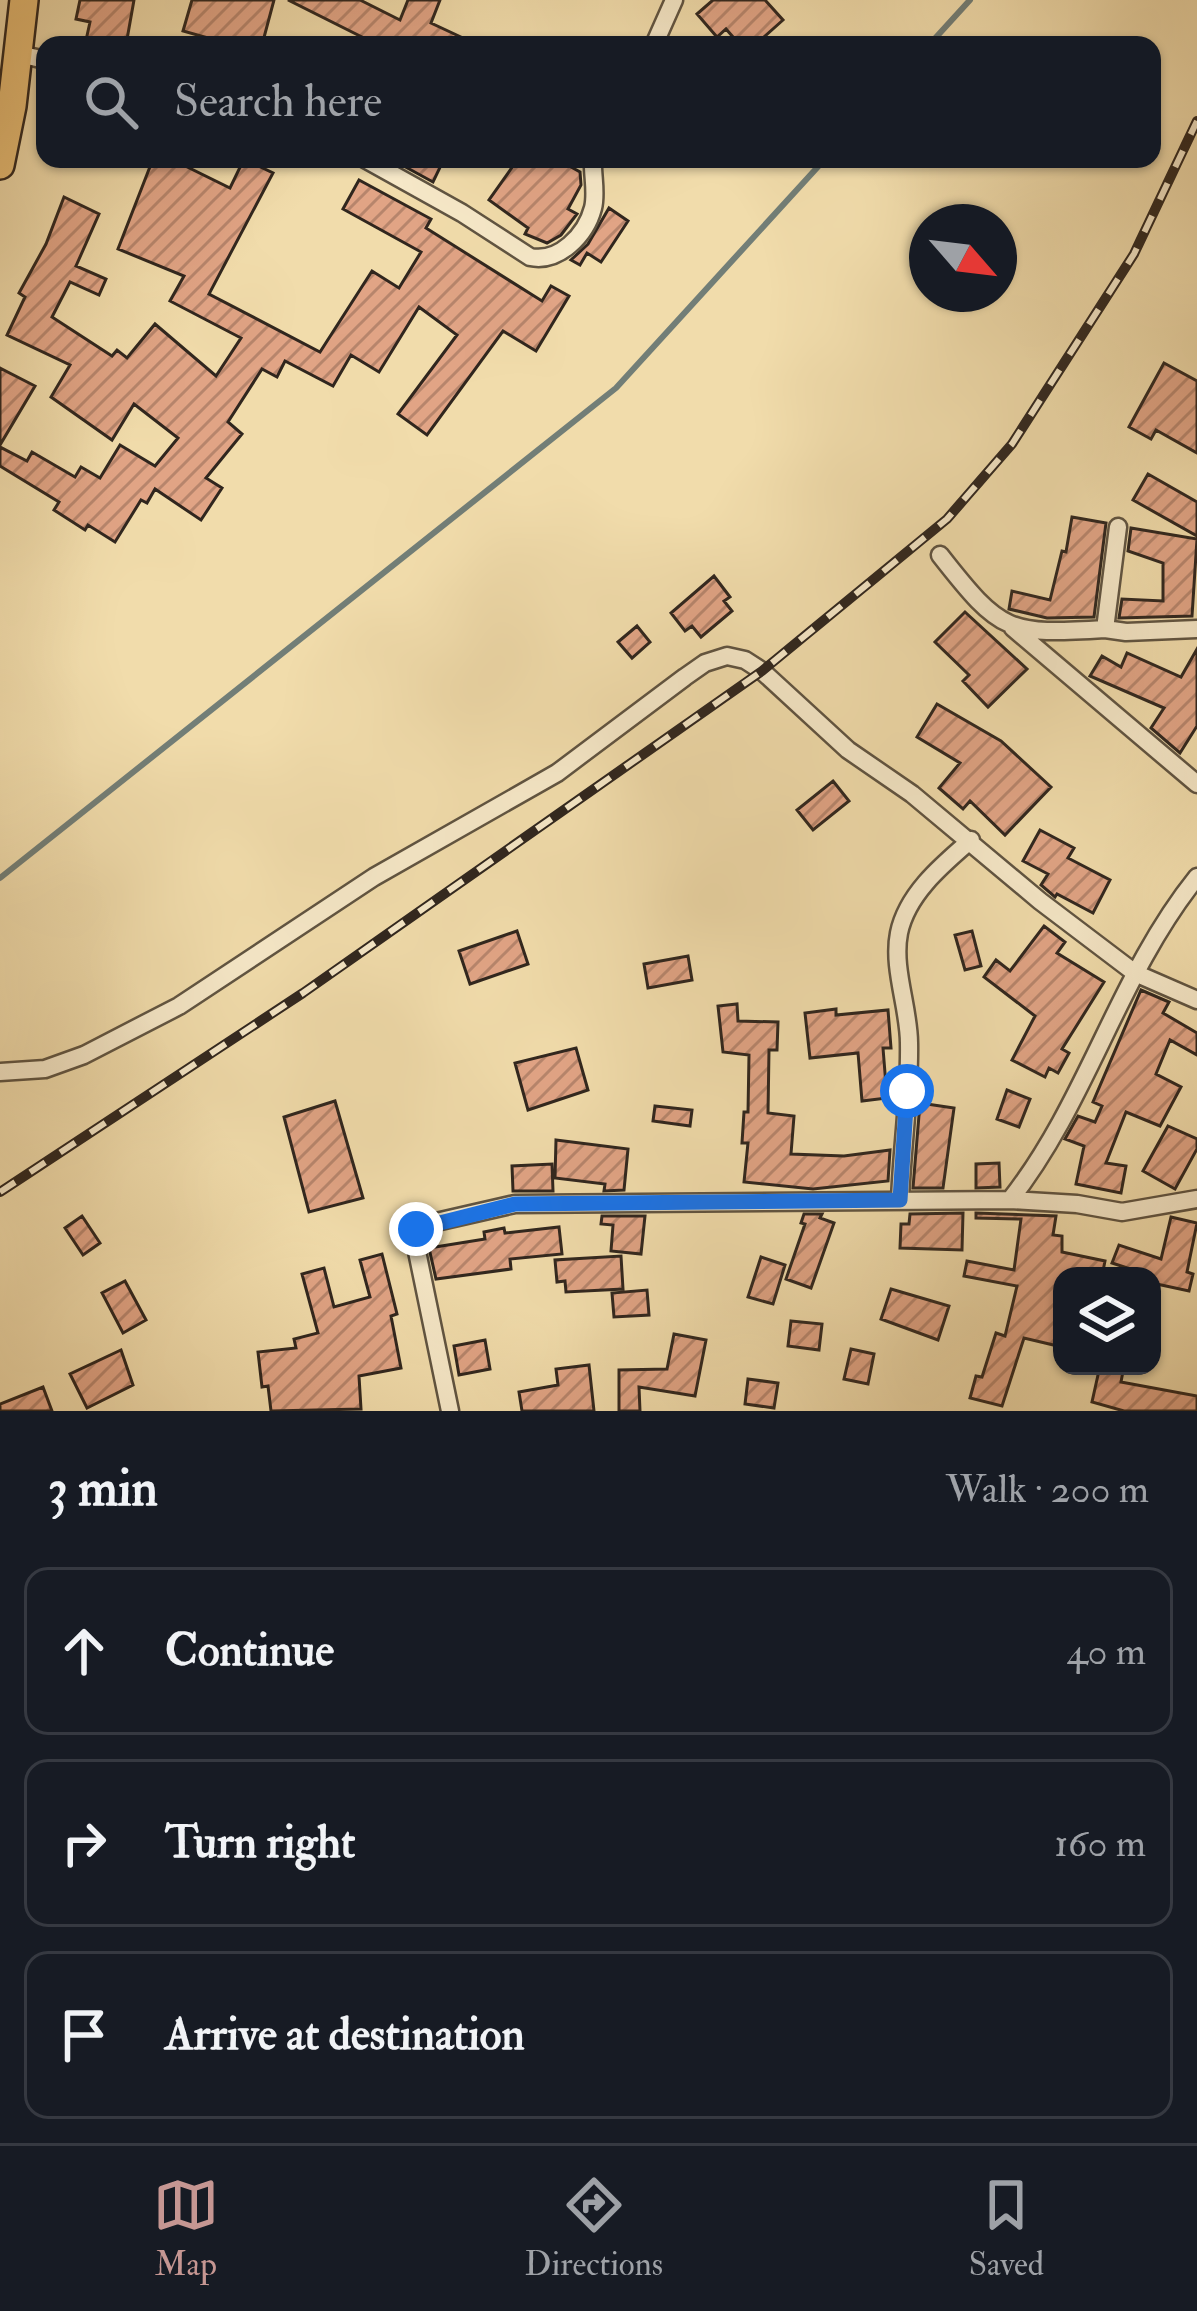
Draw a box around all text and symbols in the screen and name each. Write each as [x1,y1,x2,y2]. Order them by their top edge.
search box [36,36,1161,168]
icon: search [78,69,144,135]
text: Search here [174,74,382,130]
north arrow [909,204,1017,312]
route start [880,1064,934,1118]
route end [389,1202,443,1256]
map controls [1053,1267,1161,1375]
button: layers [1053,1267,1161,1375]
text: 3 min [48,1457,158,1521]
text: Walk · 200 m [946,1465,1149,1514]
icon: ahead [51,1618,117,1684]
text: Continue [165,1623,334,1679]
text: 40 m [1067,1627,1146,1676]
icon: right [51,1810,117,1876]
text: Turn right [165,1815,355,1871]
text: 160 m [1054,1819,1146,1868]
icon: arrive [51,2002,117,2068]
text: Arrive at destination [165,2007,525,2063]
tab: Map [153,2172,219,2285]
tab: Directions [525,2172,663,2285]
tab: Saved [969,2172,1044,2285]

